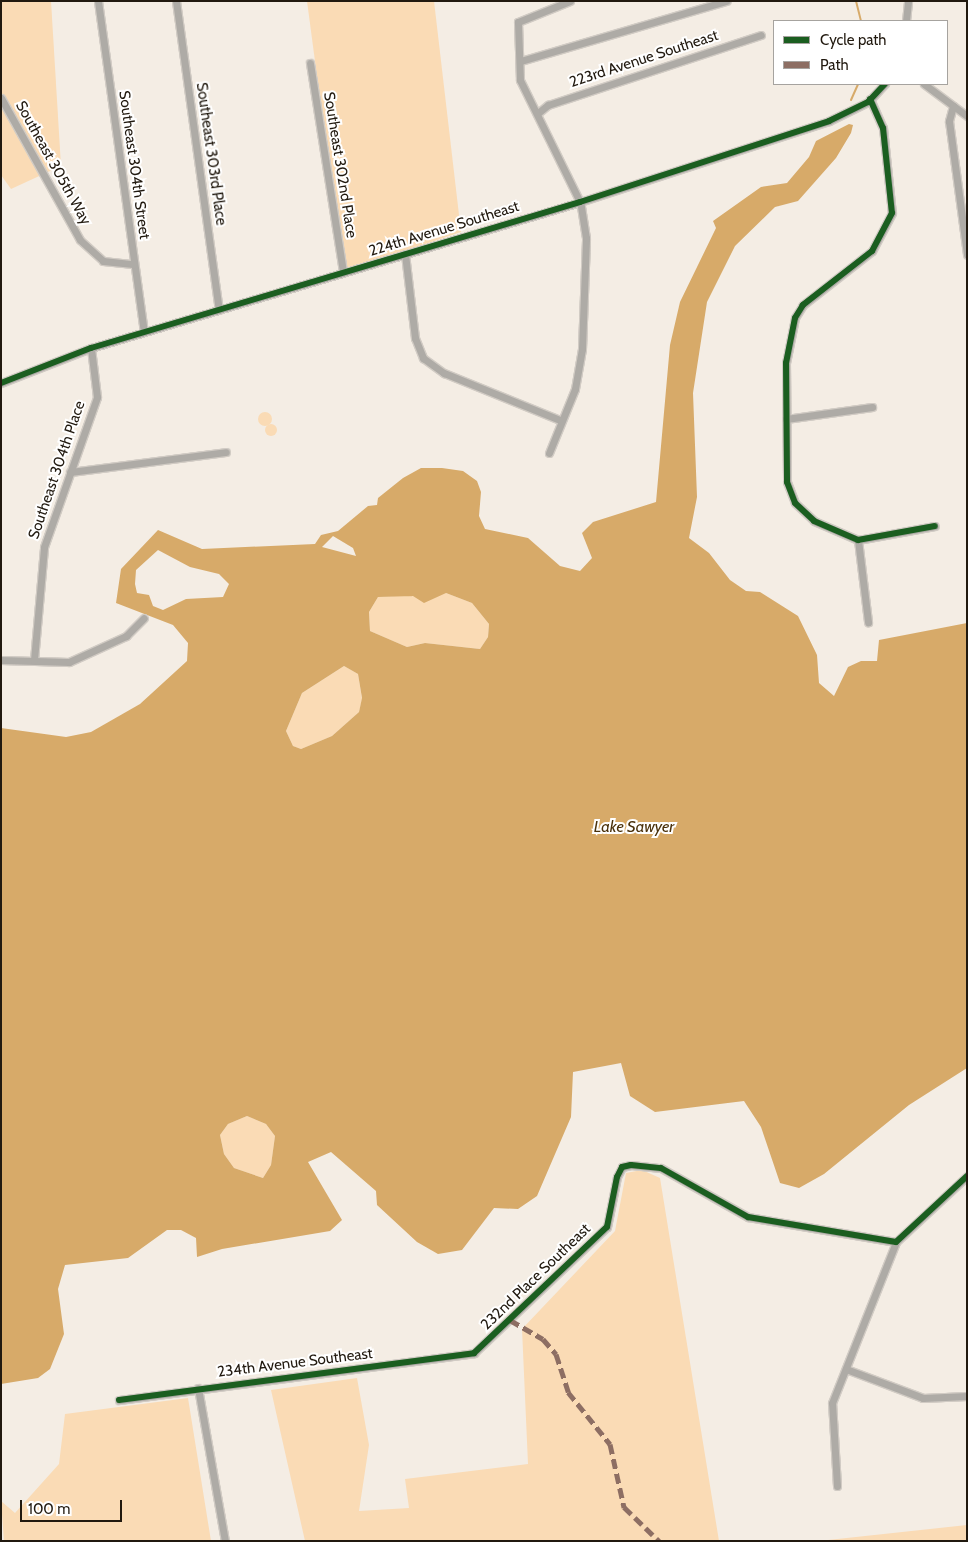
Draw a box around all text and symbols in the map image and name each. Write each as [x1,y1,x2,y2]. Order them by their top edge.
legend [773,20,948,85]
street label: 223rd Avenue Southeast [567,26,721,92]
text: Cycle path [820,31,886,49]
text: Path [820,56,849,74]
street label: Southeast 303rd Place [192,81,230,227]
street label: Southeast 304th Street [115,90,153,240]
street label: Southeast 302nd Place [320,91,360,239]
street label: Southeast 305th Way [11,98,95,228]
street label: 224th Avenue Southeast [367,198,521,260]
street label: Southeast 304th Place [25,399,89,541]
water label: Lake Sawyer [594,817,674,837]
street label: 232nd Place Southeast [478,1220,594,1334]
street label: 234th Avenue Southeast [216,1345,374,1381]
scale bar [22,1490,125,1522]
text: 100 m [28,1500,70,1518]

